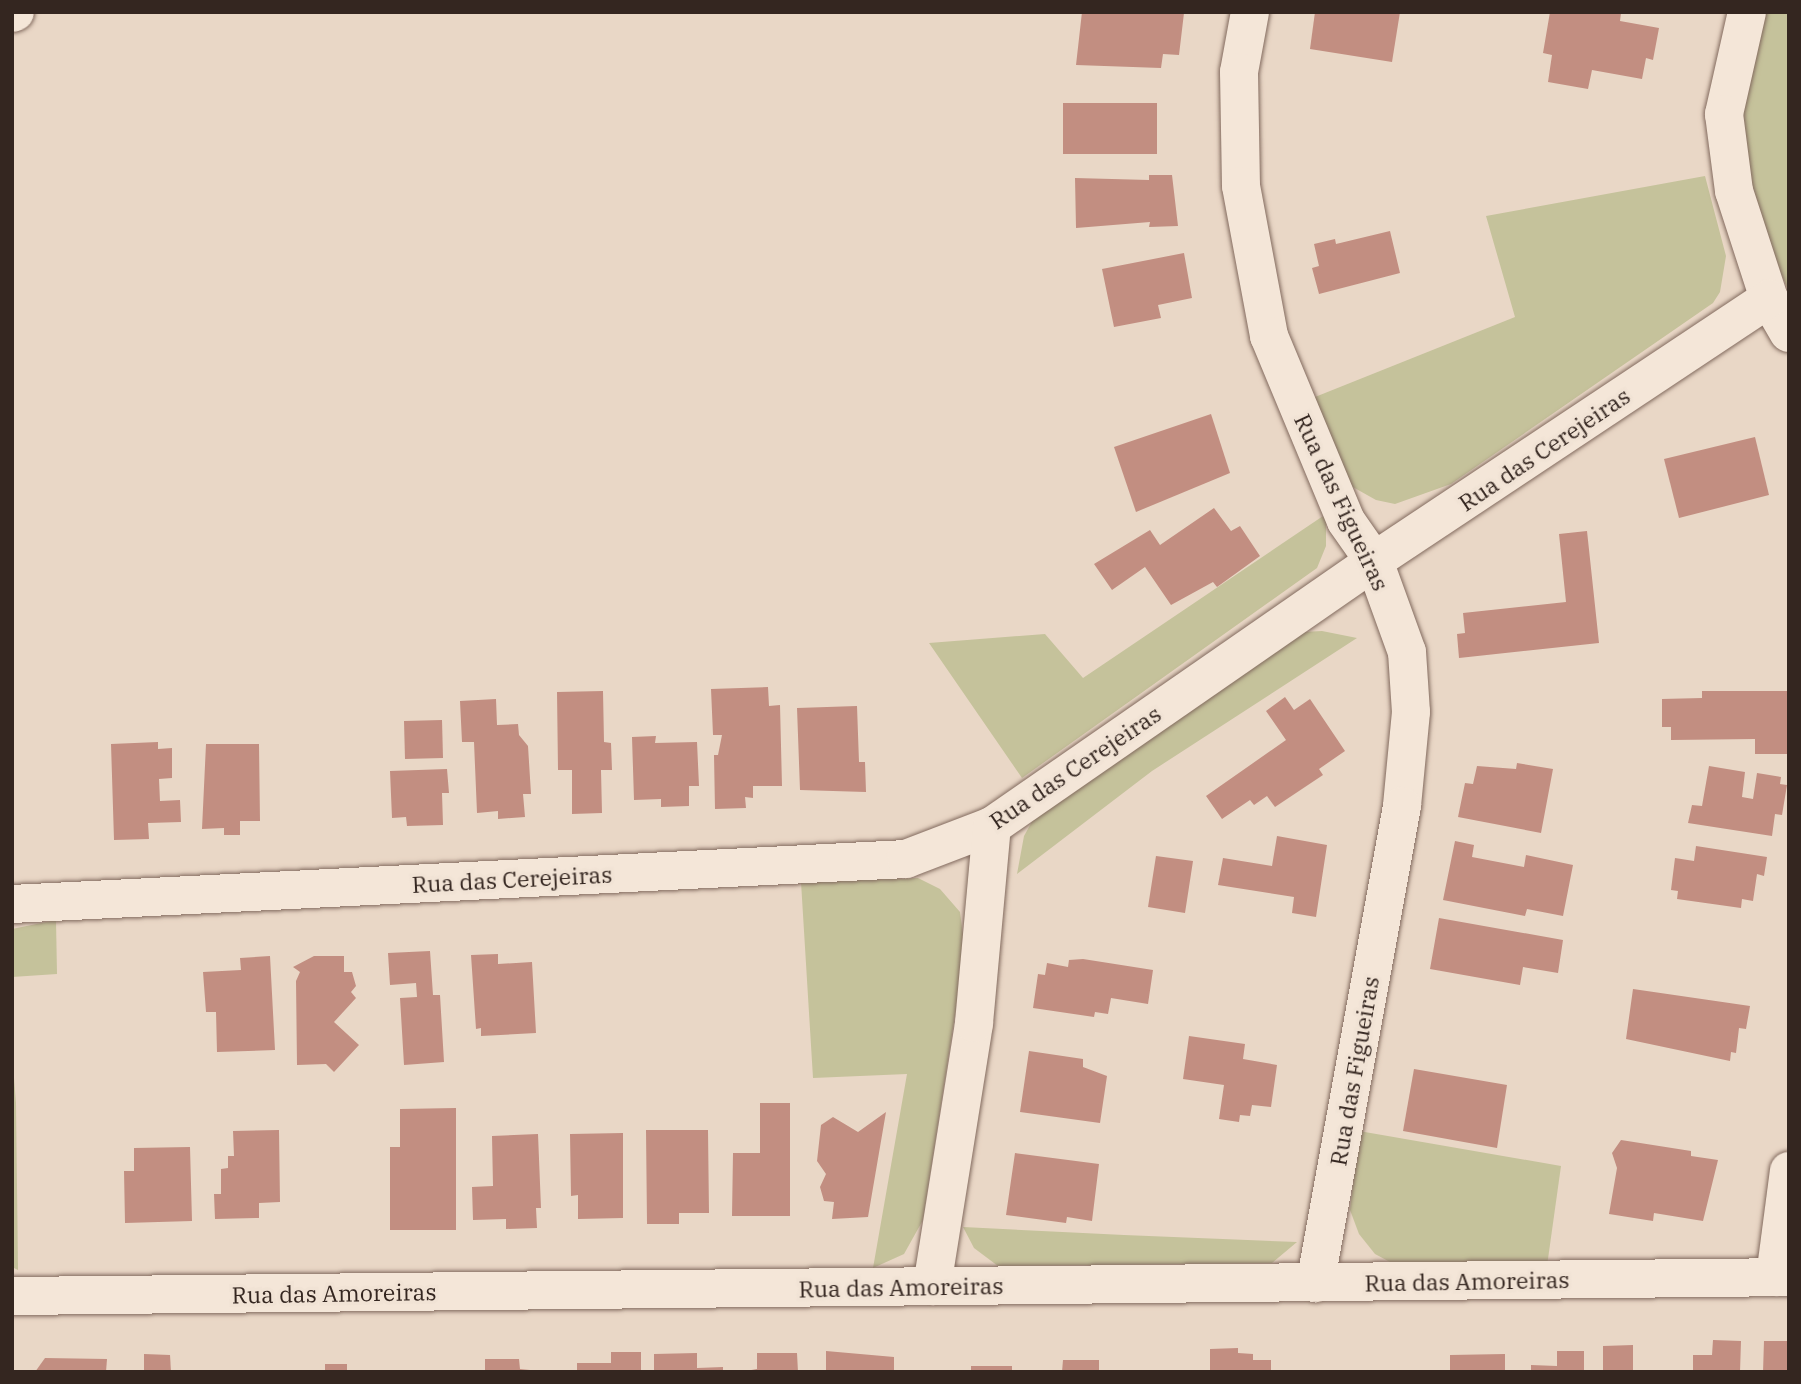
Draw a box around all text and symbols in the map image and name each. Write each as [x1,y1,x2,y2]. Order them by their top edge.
street label: Rua das Cerejeiras [1453,381,1635,517]
street label: Rua das Figueiras [1289,409,1395,595]
street label: Rua das Cerejeiras [984,699,1166,835]
street label: Rua das Cerejeiras [411,860,613,898]
street label: Rua das Figueiras [1324,974,1384,1168]
street label: Rua das Amoreiras [1364,1265,1570,1297]
street label: Rua das Amoreiras [798,1271,1004,1303]
street label: Rua das Amoreiras [231,1277,437,1309]

